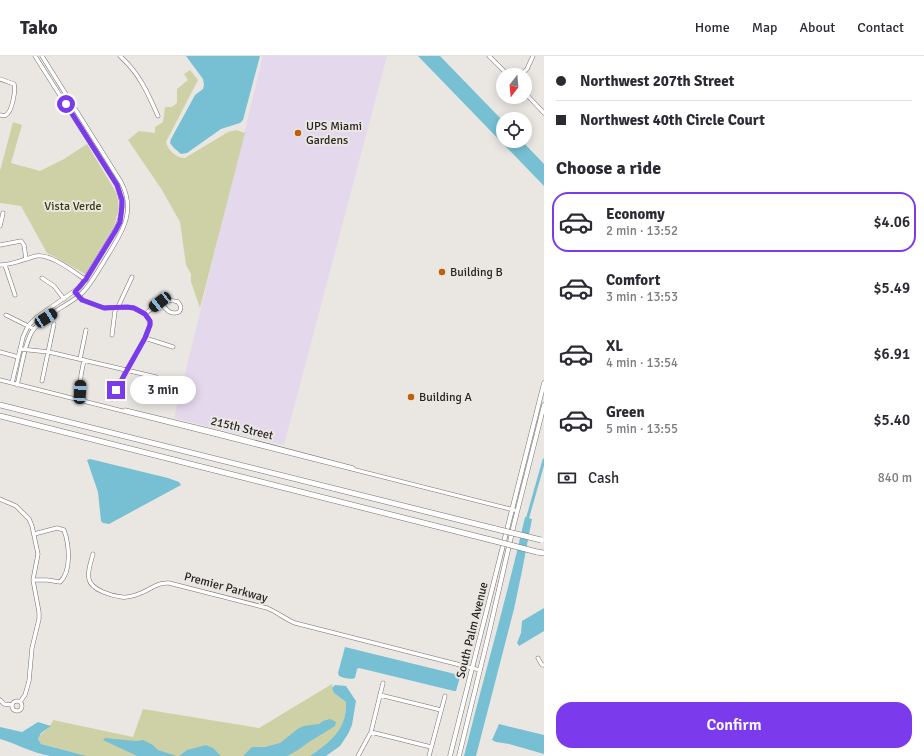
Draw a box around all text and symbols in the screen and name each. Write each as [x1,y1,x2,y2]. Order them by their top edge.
text: Tako [20,16,58,40]
text: Home [695,19,730,36]
text: Map [752,19,777,36]
text: About [799,19,835,36]
text: Contact [857,19,904,36]
north arrow [496,68,532,104]
map controls [496,68,532,148]
text: Northwest 207th Street [580,72,734,90]
route start [57,95,75,113]
text: Northwest 40th Circle Court [580,111,765,129]
button: locate [496,112,532,148]
place label: UPS Miami Gardens [306,119,362,148]
marker: UPS Miami Gardens [293,128,303,138]
text: Choose a ride [556,157,661,179]
park label: Vista Verde [44,199,102,214]
icon: car [558,204,594,240]
text: Economy [606,205,665,223]
text: $4.06 [873,213,910,231]
text: 2 min · 13:52 [606,223,678,239]
place label: Building B [450,265,503,280]
marker: Building B [437,267,447,277]
icon: car [558,270,594,306]
text: Comfort [606,271,660,289]
text: $5.49 [873,279,910,297]
text: 3 min · 13:53 [606,289,678,305]
car [147,290,173,314]
car [33,306,59,330]
icon: car [558,336,594,372]
text: XL [606,337,623,355]
text: $6.91 [873,345,910,363]
text: 4 min · 13:54 [606,355,678,371]
callout: 3 min [130,376,196,404]
car [73,380,87,404]
route end [107,381,125,399]
text: 3 min [147,382,179,398]
place label: Building A [419,390,473,405]
marker: Building A [406,392,416,402]
icon: car [558,402,594,438]
text: Green [606,403,645,421]
text: $5.40 [873,411,910,429]
street label: 215th Street [209,413,275,444]
text: 5 min · 13:55 [606,421,678,437]
icon: cash [556,467,578,489]
text: Cash [588,469,619,487]
text: 840 m [878,470,912,486]
street label: Premier Parkway [182,569,270,606]
street label: South Palm Avenue [453,580,492,680]
button: Confirm [556,702,912,748]

